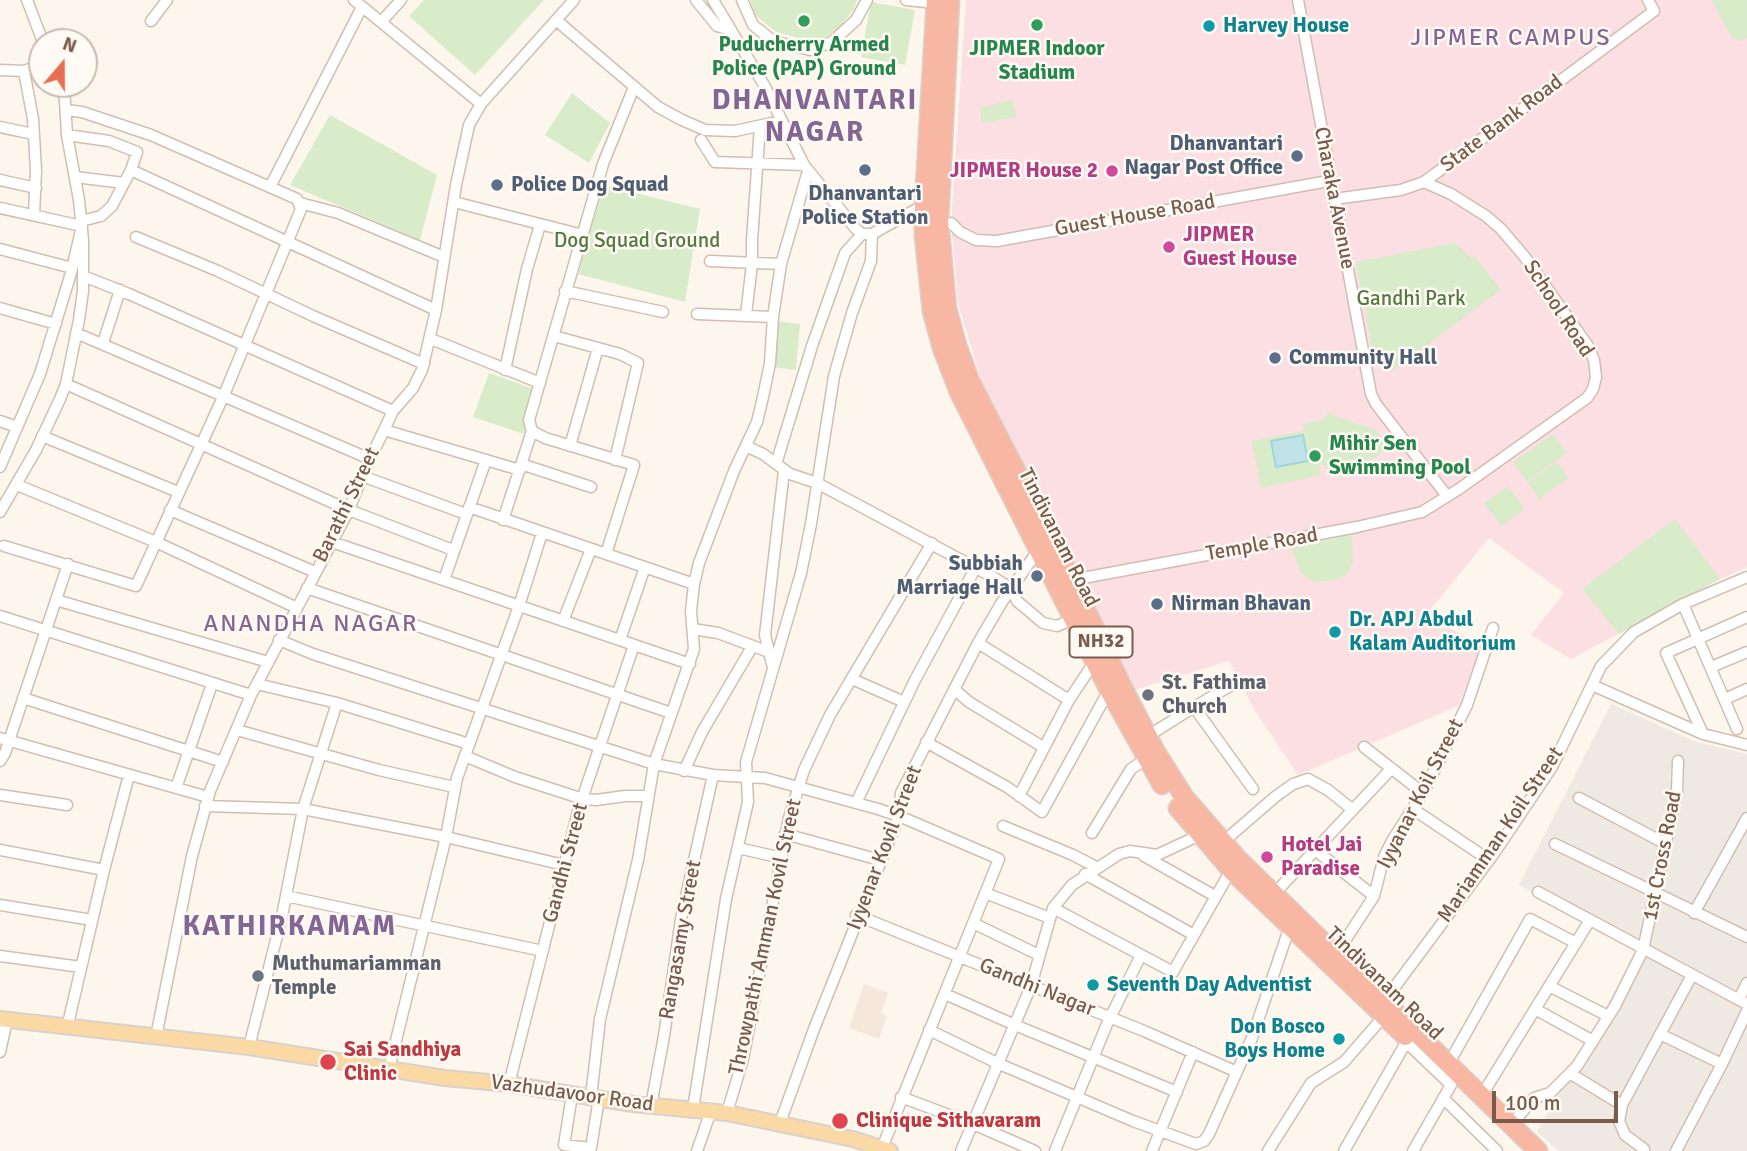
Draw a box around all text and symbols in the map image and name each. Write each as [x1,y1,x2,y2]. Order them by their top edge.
marker: Puducherry Armed Police (PAP) Ground [796,13,812,29]
place label: Harvey House [1223,13,1349,39]
marker: JIPMER Indoor Stadium [1029,17,1045,33]
marker: Harvey House [1201,18,1217,34]
district label: JIPMER CAMPUS [1412,25,1610,53]
north arrow [28,28,98,98]
text: N [59,32,80,59]
place label: Puducherry Armed Police (PAP) Ground [712,32,896,82]
place label: JIPMER Indoor Stadium [969,36,1105,86]
street label: State Bank Road [1436,70,1568,178]
district label: DHANVANTARI NAGAR [713,85,917,151]
street label: Charaka Avenue [1308,125,1360,271]
place label: Dhanvantari Nagar Post Office [1125,131,1283,181]
marker: Dhanvantari Nagar Post Office [1289,148,1305,164]
place label: JIPMER House 2 [950,158,1098,184]
marker: Dhanvantari Police Station [857,162,873,178]
marker: JIPMER House 2 [1104,163,1120,179]
place label: Police Dog Squad [511,172,669,198]
marker: Police Dog Squad [489,177,505,193]
place label: Dhanvantari Police Station [801,181,929,231]
street label: Guest House Road [1053,189,1217,243]
place label: JIPMER Guest House [1183,222,1297,272]
park label: Dog Squad Ground [554,228,720,254]
marker: JIPMER Guest House [1161,239,1177,255]
street label: School Road [1517,256,1599,362]
park label: Gandhi Park [1357,286,1465,312]
place label: Community Hall [1289,345,1437,371]
marker: Community Hall [1267,350,1283,366]
place label: Mihir Sen Swimming Pool [1329,431,1471,481]
street label: Barathi Street [308,443,386,567]
marker: Mihir Sen Swimming Pool [1307,448,1323,464]
street label: Tindivanam Road [1012,464,1104,612]
street label: Temple Road [1204,523,1320,567]
place label: Subbiah Marriage Hall [896,551,1023,601]
marker: Subbiah Marriage Hall [1029,568,1045,584]
place label: Nirman Bhavan [1171,591,1311,617]
marker: Nirman Bhavan [1149,596,1165,612]
place label: Dr. APJ Abdul Kalam Auditorium [1349,607,1516,657]
district label: ANANDHA NAGAR [205,611,417,639]
marker: Dr. APJ Abdul Kalam Auditorium [1327,624,1343,640]
road number: NH32 [1070,626,1132,657]
place label: St. Fathima Church [1162,670,1267,720]
marker: St. Fathima Church [1140,687,1156,703]
street label: Iyyanar Koil Street [1372,715,1470,873]
street label: Mariamman Koil Street [1433,742,1569,928]
street label: Iyyenar Kovil Street [842,762,928,934]
street label: 1st Cross Road [1638,789,1688,923]
street label: Throwpathi Amman Kovil Street [724,796,808,1078]
street label: Gandhi Street [538,800,594,926]
place label: Hotel Jai Paradise [1281,832,1362,882]
marker: Hotel Jai Paradise [1259,849,1275,865]
street label: Rangasamy Street [655,858,707,1022]
district label: KATHIRKAMAM [184,911,396,945]
street label: Tindivanam Road [1320,922,1448,1046]
place label: Muthumariamman Temple [272,951,442,1001]
street label: Gandhi Nagar [975,953,1099,1023]
marker: Muthumariamman Temple [250,968,266,984]
place label: Seventh Day Adventist [1107,972,1312,998]
marker: Seventh Day Adventist [1085,977,1101,993]
place label: Don Bosco Boys Home [1224,1014,1325,1064]
marker: Don Bosco Boys Home [1331,1031,1347,1047]
place label: Sai Sandhiya Clinic [344,1037,461,1087]
marker: Sai Sandhiya Clinic [318,1052,338,1072]
street label: Vazhudavoor Road [489,1070,655,1118]
scale bar [1495,1078,1621,1122]
text: 100 m [1505,1090,1560,1116]
place label: Clinique Sithavaram [856,1108,1041,1134]
marker: Clinique Sithavaram [830,1111,850,1131]

